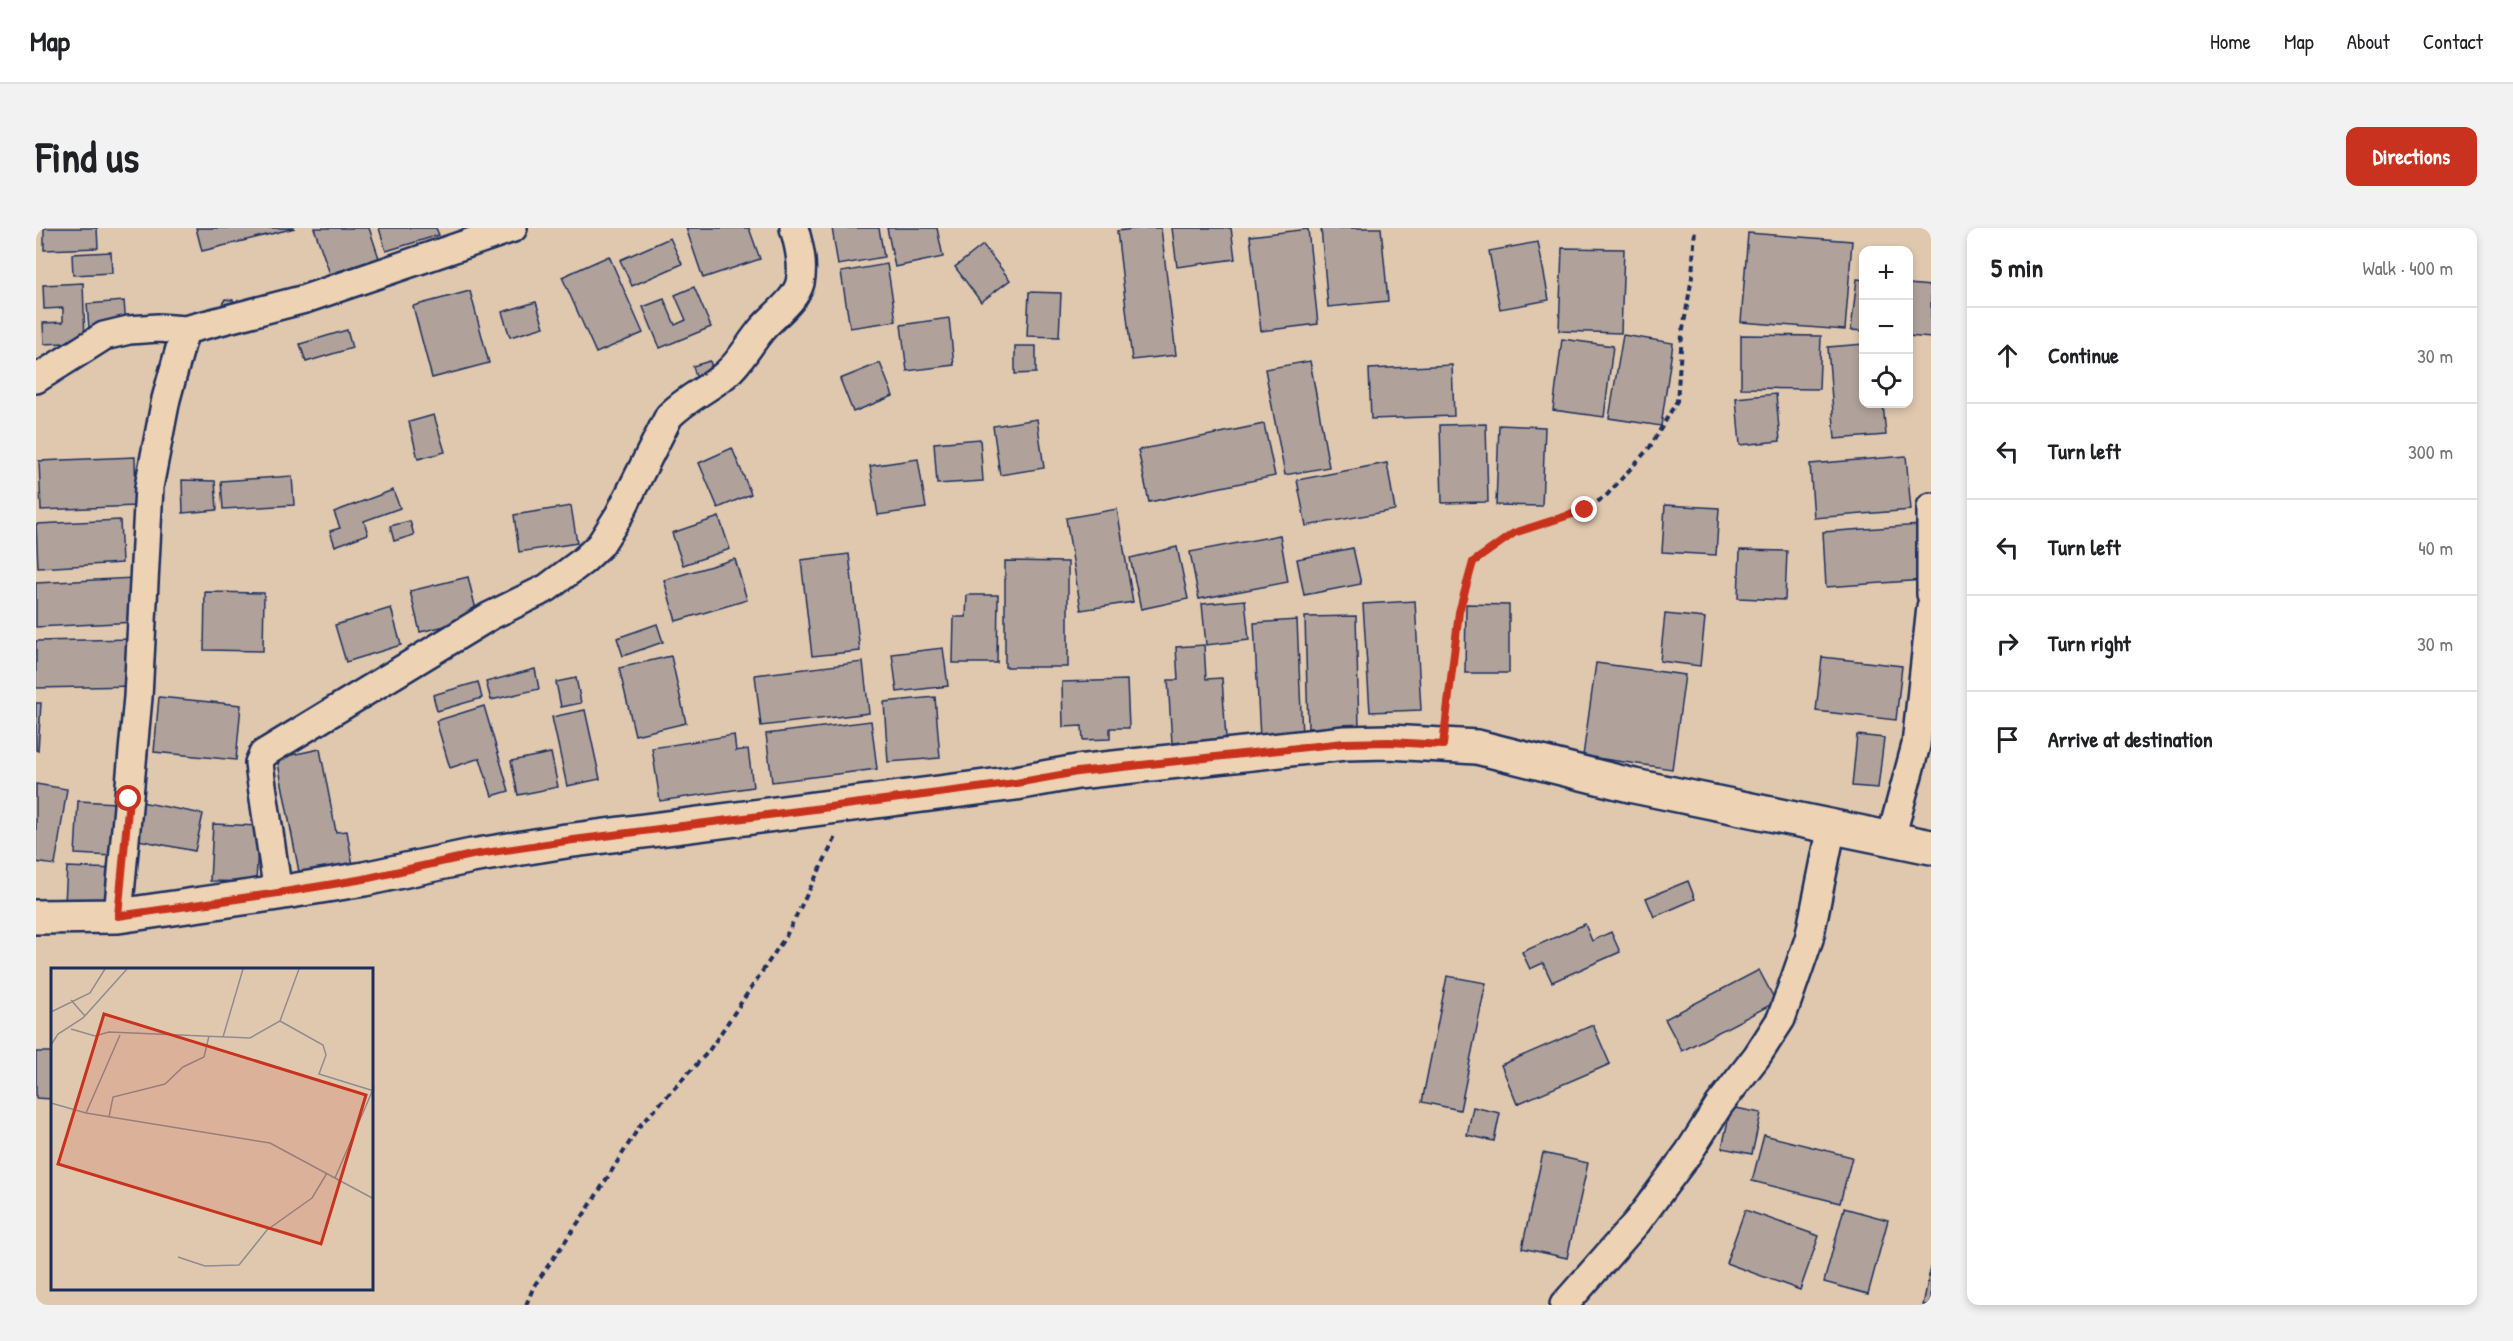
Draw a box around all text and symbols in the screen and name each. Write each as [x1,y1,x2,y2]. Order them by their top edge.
text: Map [30,22,70,60]
text: Home [2210,27,2251,56]
text: Map [2284,27,2314,56]
text: About [2347,27,2390,56]
text: Contact [2423,27,2483,56]
button: Directions [2346,127,2477,186]
text: Find us [36,128,139,185]
map controls [1859,246,1913,408]
button: + [1859,246,1913,300]
text: 5 min [1991,250,2043,285]
text: Walk · 400 m [2362,254,2453,281]
button: − [1859,300,1913,354]
icon: ahead [1991,339,2024,372]
text: Continue [2048,340,2119,370]
text: 30 m [2417,342,2453,369]
button: locate [1859,354,1913,408]
icon: left [1991,435,2024,468]
text: Turn left [2048,436,2121,466]
text: 300 m [2408,438,2453,465]
route end [1571,496,1597,522]
icon: left [1991,531,2024,564]
text: Turn left [2048,532,2121,562]
text: 40 m [2418,534,2453,561]
icon: right [1991,627,2024,660]
text: Turn right [2048,628,2131,658]
text: 30 m [2417,630,2453,657]
icon: arrive [1991,723,2024,756]
text: Arrive at destination [2048,724,2213,754]
route start [115,785,141,811]
inset map [51,968,374,1290]

